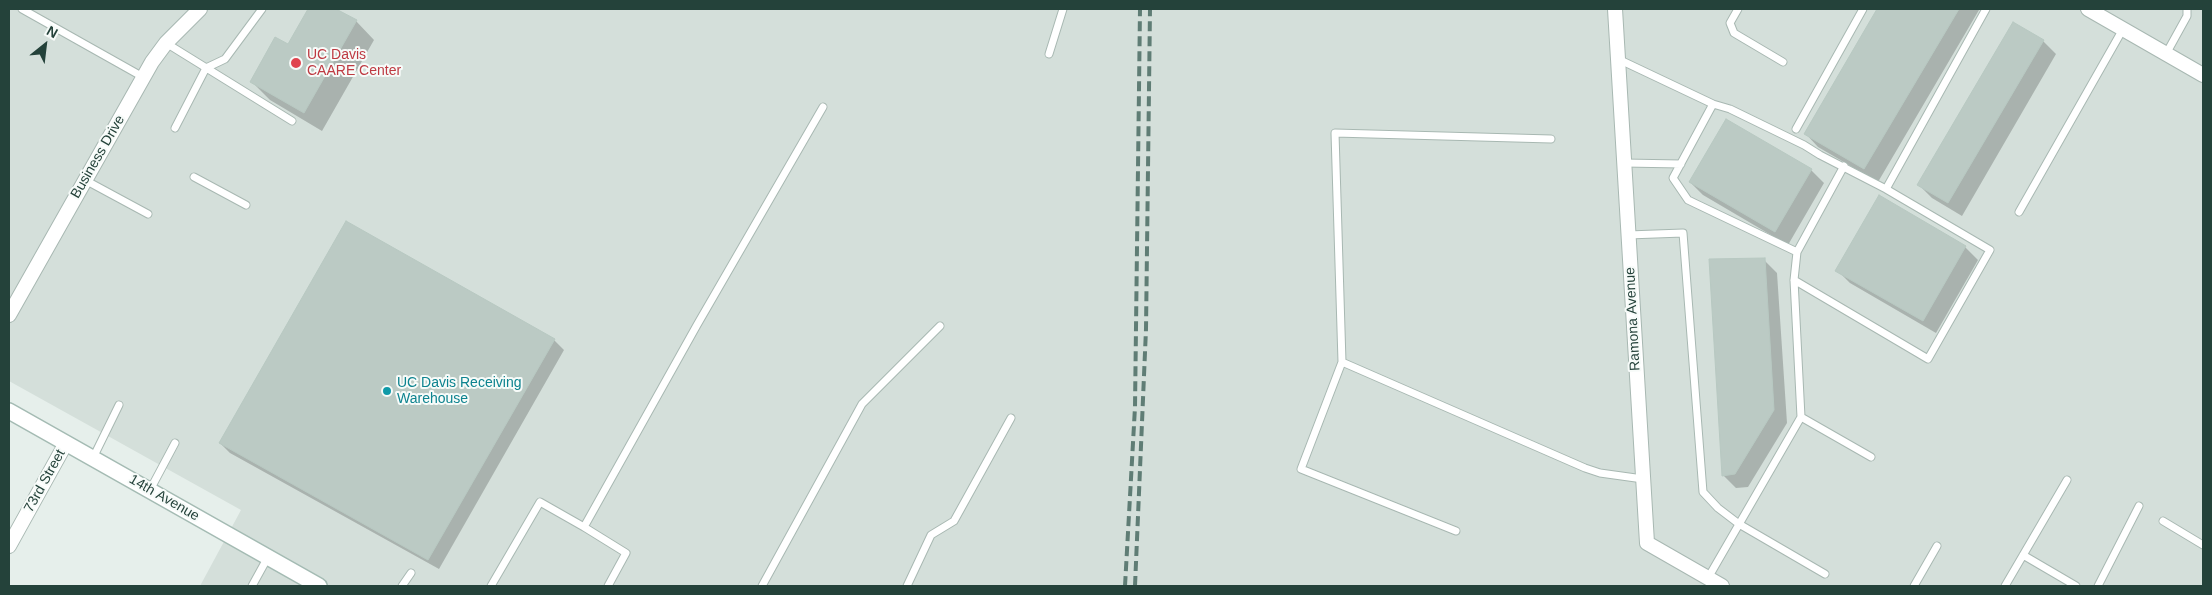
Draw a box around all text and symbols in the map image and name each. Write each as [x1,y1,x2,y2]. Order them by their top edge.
north arrow [20,20,70,70]
text: N [44,22,61,41]
place label: UC Davis CAARE Center [307,47,401,80]
marker: UC Davis CAARE Center [289,56,303,70]
street label: Business Drive [67,112,129,202]
street label: Ramona Avenue [1622,267,1644,371]
place label: UC Davis Receiving Warehouse [397,375,521,408]
marker: UC Davis Receiving Warehouse [381,385,393,397]
street label: 73rd Street [21,447,69,515]
street label: 14th Avenue [126,471,202,525]

